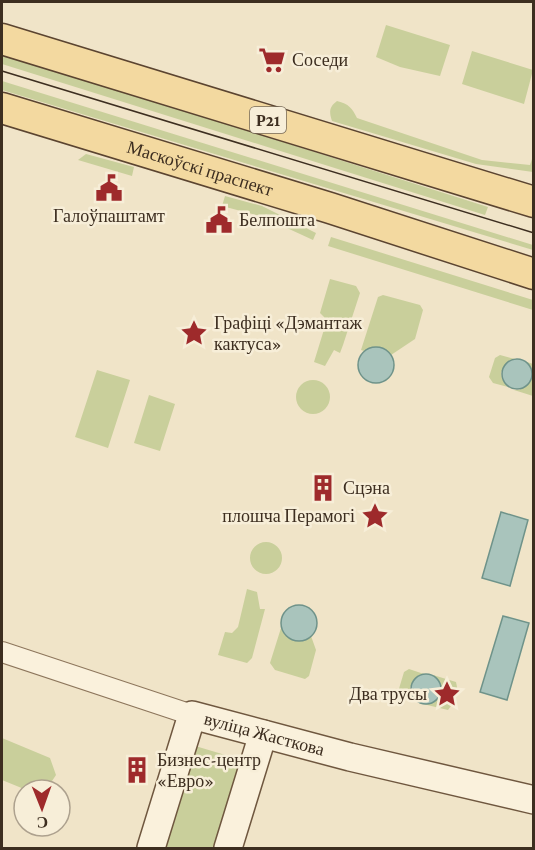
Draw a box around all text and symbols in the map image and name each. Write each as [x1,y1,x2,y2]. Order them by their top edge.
supermarket icon: Соседи [257,45,287,75]
place label: Соседи [292,50,349,70]
road number: Р21 [250,107,286,133]
street label: Маскоўскі праспект [125,137,276,200]
public building icon: Галоўпаштамт [94,173,124,203]
public building icon: Белпошта [204,205,234,235]
place label: Галоўпаштамт [53,206,165,226]
place label: Белпошта [239,210,315,230]
place label: Графіці «Дэмантаж кактуса» [214,313,363,354]
place icon: Графіці «Дэмантаж кактуса» [179,318,209,348]
building icon: Сцэна [308,473,338,503]
place label: Сцэна [343,478,390,498]
place icon: плошча Перамогі [360,501,390,531]
place label: плошча Перамогі [222,506,355,526]
place icon: Два трусы [432,679,462,709]
place label: Два трусы [349,684,427,704]
street label: вуліца Жасткова [202,709,327,760]
place label: Бизнес-центр «Евро» [157,750,261,791]
building icon: Бизнес-центр «Евро» [122,755,152,785]
north arrow [12,778,72,838]
text: С [36,814,48,831]

